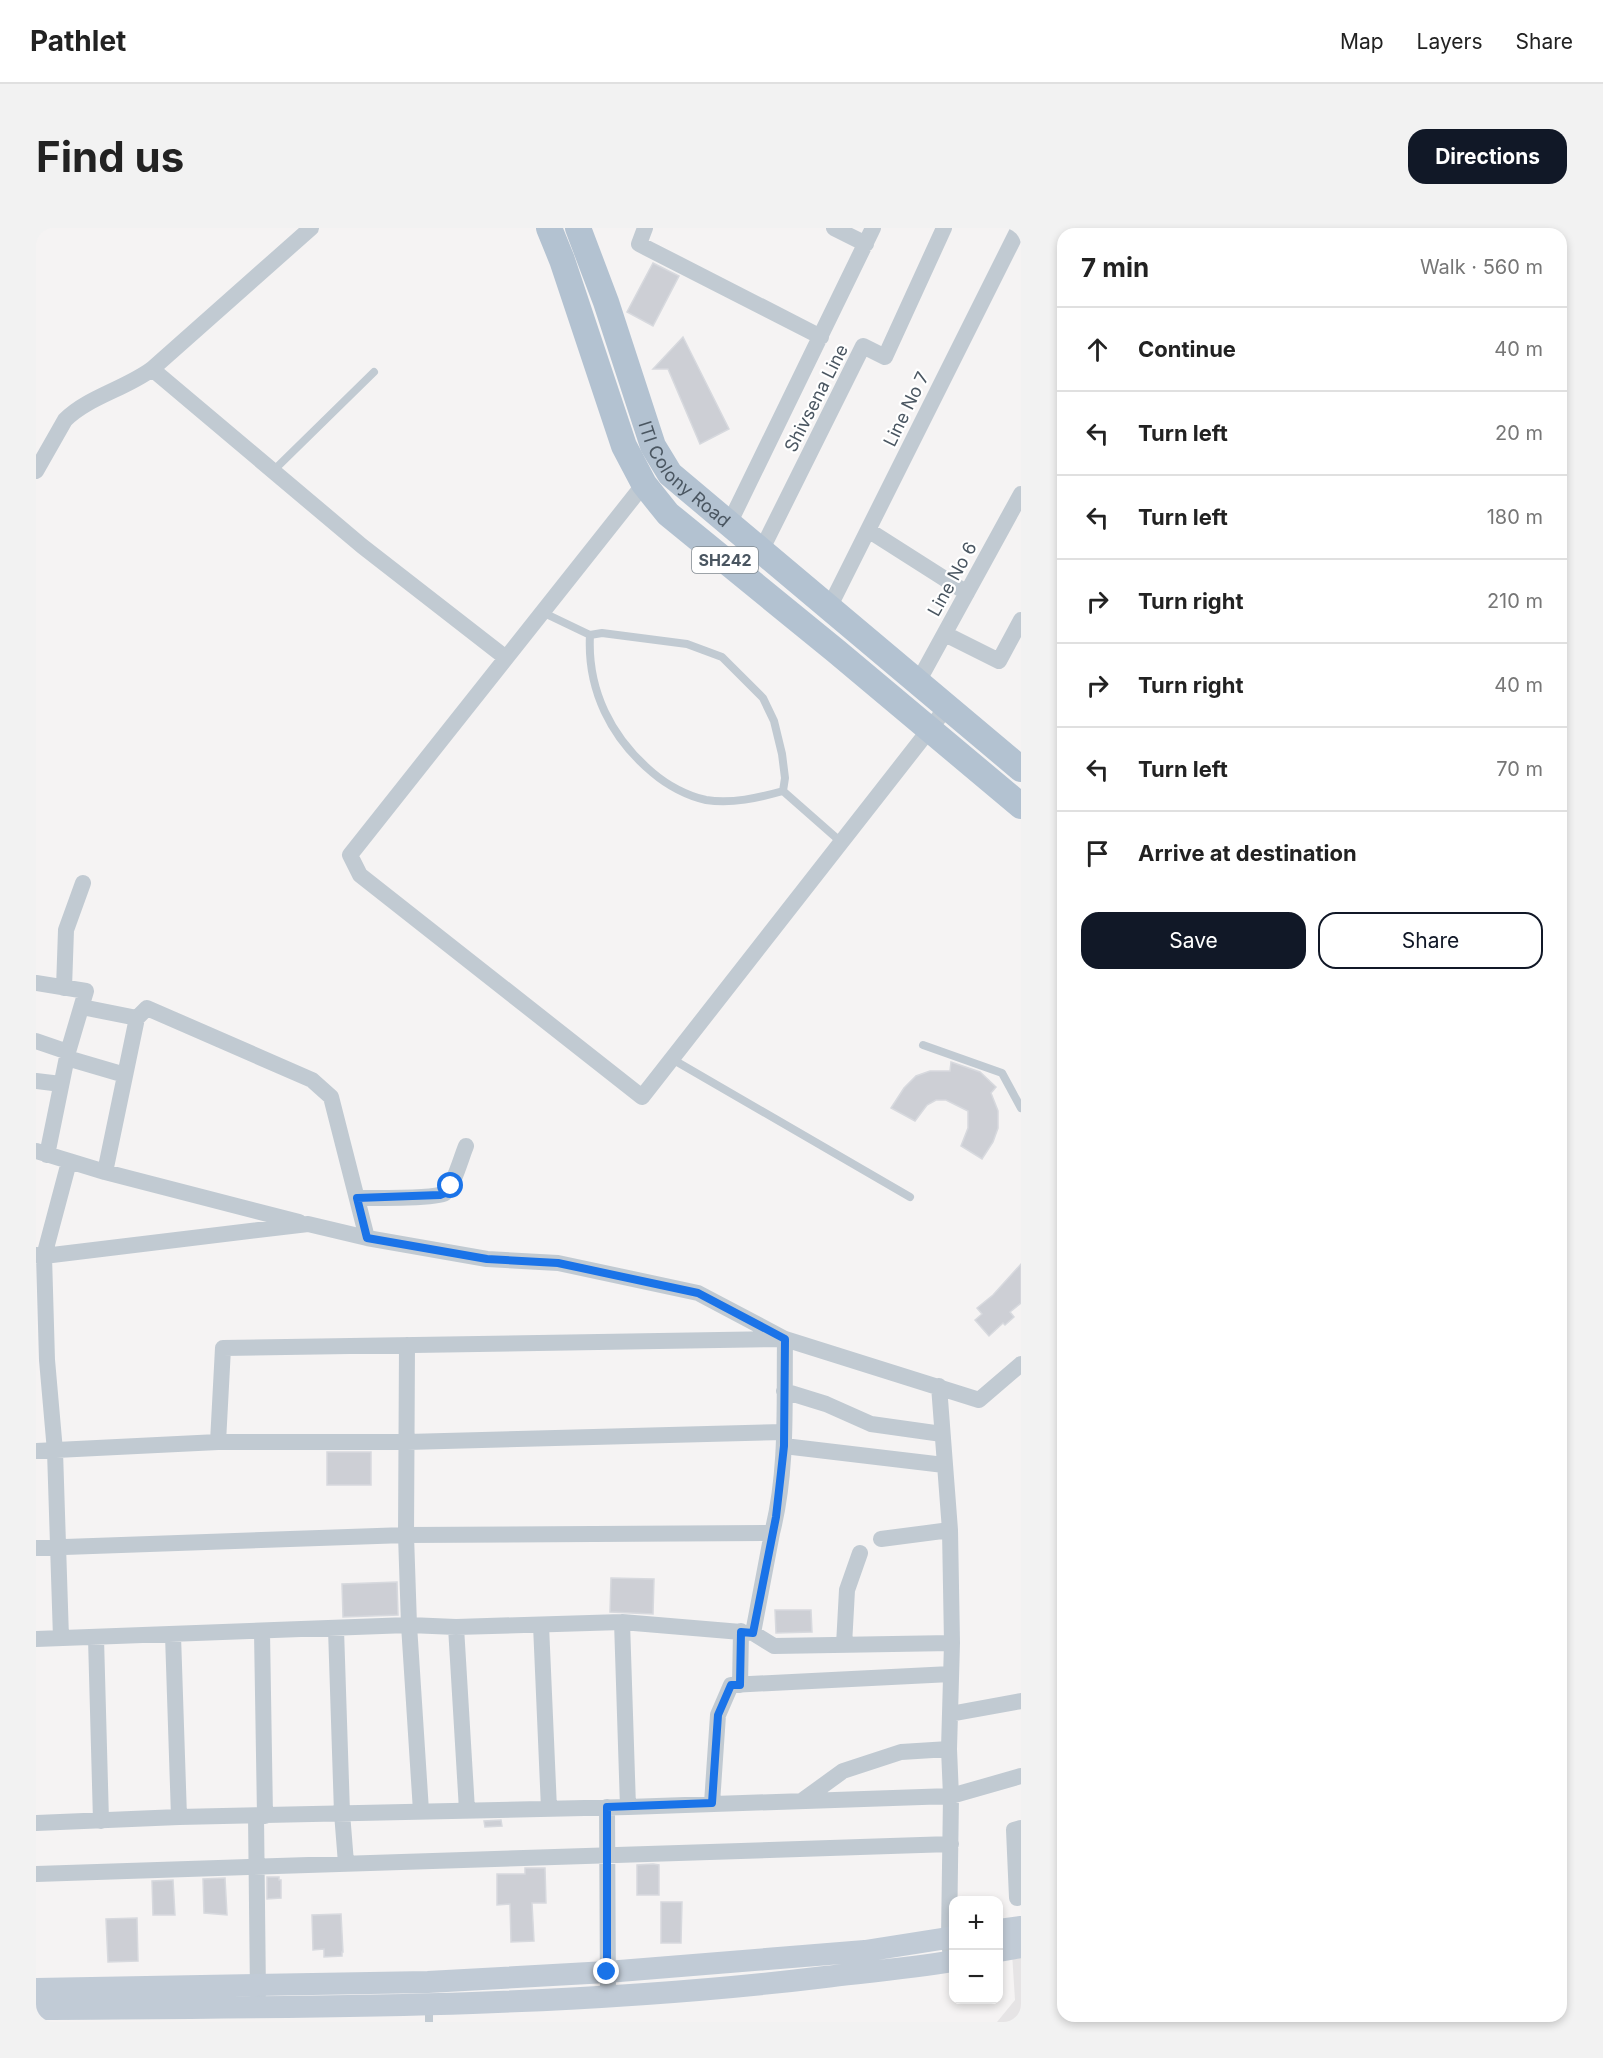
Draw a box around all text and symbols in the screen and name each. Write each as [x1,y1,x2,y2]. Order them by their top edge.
text: Pathlet [30,24,126,58]
text: Map [1340,29,1384,54]
text: Layers [1417,29,1483,54]
text: Share [1516,29,1573,54]
button: Directions [1408,129,1567,184]
text: Find us [36,131,184,182]
text: 7 min [1081,252,1149,283]
text: Walk · 560 m [1420,255,1543,279]
icon: ahead [1081,333,1114,366]
text: Continue [1138,336,1236,362]
text: 40 m [1494,337,1543,361]
street label: Shivsena Line [780,341,852,455]
street label: Line No 7 [879,368,933,450]
icon: left [1081,417,1114,450]
street label: ITI Colony Road [635,418,735,531]
text: Turn left [1138,420,1228,446]
text: 20 m [1495,421,1543,445]
icon: left [1081,501,1114,534]
text: Turn left [1138,504,1228,530]
text: 180 m [1487,505,1543,529]
street label: Line No 6 [923,538,981,620]
road number: SH242 [692,547,758,573]
icon: right [1081,585,1114,618]
text: Turn right [1138,588,1244,614]
text: 210 m [1487,589,1543,613]
icon: right [1081,669,1114,702]
text: Turn right [1138,672,1244,698]
text: 40 m [1494,673,1543,697]
icon: left [1081,753,1114,786]
text: Turn left [1138,756,1228,782]
text: 70 m [1496,757,1543,781]
icon: arrive [1081,837,1114,870]
text: Arrive at destination [1138,840,1357,866]
button: Save [1081,912,1306,969]
button: Share [1318,912,1543,969]
route start [437,1172,463,1198]
map controls [949,1896,1003,2004]
button: + [949,1896,1003,1950]
button: − [949,1950,1003,2004]
route end [593,1958,619,1984]

